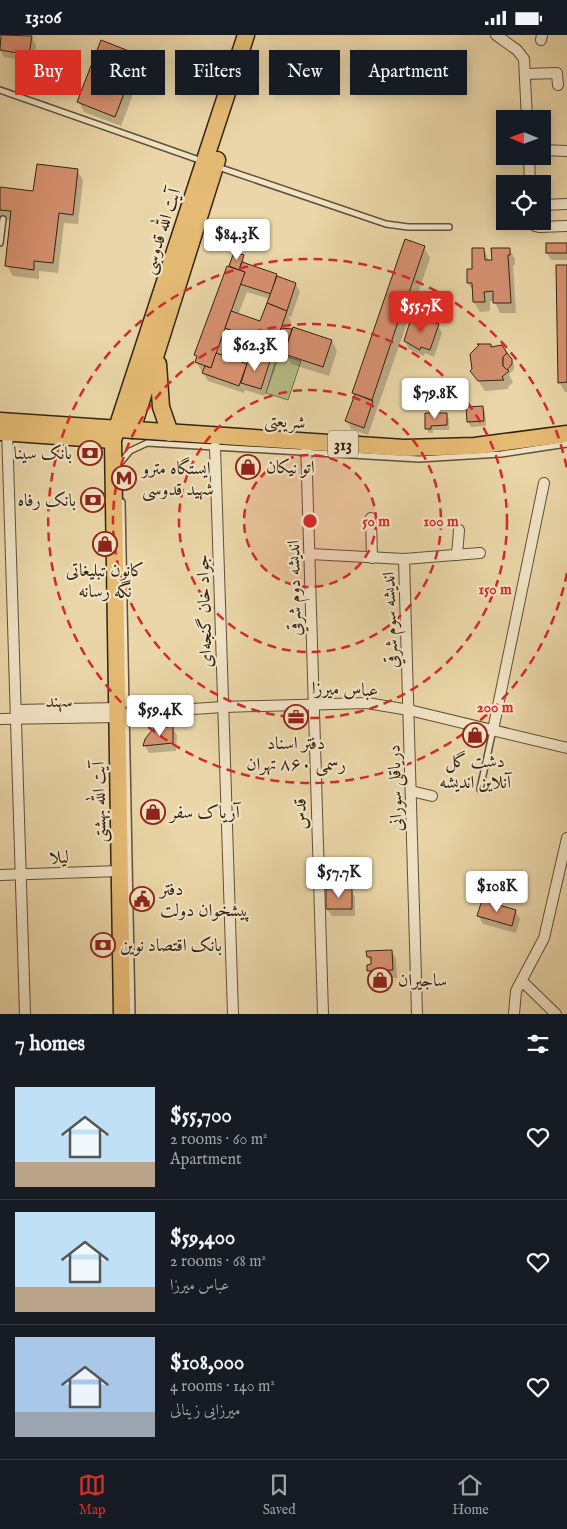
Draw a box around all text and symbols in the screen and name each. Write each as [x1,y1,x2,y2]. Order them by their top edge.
text: 13:06 [25,6,62,30]
chip: Buy [15,50,81,95]
chip: Rent [91,50,165,95]
chip: Filters [175,50,259,95]
chip: New [269,50,340,95]
chip: Apartment [350,50,467,95]
north arrow [496,110,551,165]
map controls [496,110,551,230]
button: locate [496,175,551,230]
street label: آیت الله قدوسی [134,183,188,277]
pin: $84.3K [196,219,278,261]
text: $84.3K [215,225,259,245]
pin: $55.7K [380,291,462,333]
text: $55.7K [400,297,442,317]
pin: $62.3K [214,329,296,372]
text: $62.3K [233,336,277,356]
pin: $79.8K [394,377,476,420]
text: $79.8K [413,384,457,404]
street label: شریعتی [263,410,306,435]
road number: 313 [328,431,358,457]
bank icon: بانک سینا [77,440,103,466]
place label: بانک سینا [14,443,72,466]
shop icon: اتو نیکان [235,454,261,480]
place label: ایستگاه مترو شهید قدوسی [140,456,214,502]
place label: اتو نیکان [266,457,315,480]
metro station icon: ایستگاه مترو شهید قدوسی [111,465,137,491]
bank icon: بانک رفاه [80,487,106,513]
place label: بانک رفاه [17,490,76,513]
centre of rings [301,512,319,530]
text: 50 m [362,512,390,531]
text: 100 m [423,512,459,531]
shop icon: کانون تبلیغاتی نگه رسانه [92,531,118,557]
street label: انديشه دوم شرقي [283,540,311,636]
street label: جواد خان گنجه‌ای [192,554,219,668]
place label: کانون تبلیغاتی نگه رسانه [66,560,144,604]
street label: اندیشه سوم شرقي [378,571,408,669]
text: 150 m [478,580,512,599]
street label: عباس میرزا [311,678,379,703]
street label: سهند [45,691,73,714]
pin: $59.4K [119,695,201,737]
text: 200 m [477,698,514,717]
text: $59.4K [138,701,182,721]
office icon: دفتر اسناد رسمی ۸۶۰ تهران [283,704,309,730]
shop icon: دشت گل آنلاین اندیشه [462,722,488,748]
place label: دفتر اسناد رسمی ۸۶۰ تهران [246,733,346,777]
street label: دریاقلی سورانی [383,744,410,832]
place label: دشت گل آنلاین اندیشه [439,750,513,795]
street label: آیت الله بهشتی [84,759,113,843]
street label: قدس [289,798,314,830]
shop icon: آریاک سفر [140,799,166,825]
place label: آریاک سفر [168,802,242,825]
street label: لیلا [49,847,69,870]
pin: $57.7K [298,857,380,899]
text: $57.7K [317,863,361,883]
pin: $108K [462,871,532,913]
text: $108K [477,877,517,897]
place label: دفتر پیشخوان دولت [158,879,250,923]
public building icon: دفتر پیشخوان دولت [129,886,155,912]
bank icon: بانک اقتصاد نوین [90,932,116,958]
place label: بانک اقتصاد نوین [120,935,222,958]
shop icon: ساجیران [367,967,393,993]
place label: ساجیران [398,970,447,993]
icon: filters [524,1030,552,1058]
text: 7 homes [15,1031,85,1058]
text: $55,700 [170,1103,232,1130]
icon: home [55,1107,115,1167]
icon: heart [524,1123,552,1151]
text: 2 rooms · 60 m² [170,1130,268,1150]
text: Apartment [170,1150,241,1170]
text: $59,400 [170,1225,235,1252]
icon: home [55,1232,115,1292]
icon: heart [524,1248,552,1276]
text: 2 rooms · 68 m² [170,1252,266,1272]
text: عباس میرزا [170,1276,229,1296]
text: $108,000 [170,1350,244,1377]
icon: home [55,1357,115,1417]
icon: heart [524,1373,552,1401]
text: 4 rooms · 140 m² [170,1377,275,1397]
text: میرزایی زینالی [170,1401,240,1421]
tab: Map [78,1471,106,1519]
tab: Saved [263,1471,296,1519]
tab: Home [452,1471,489,1519]

